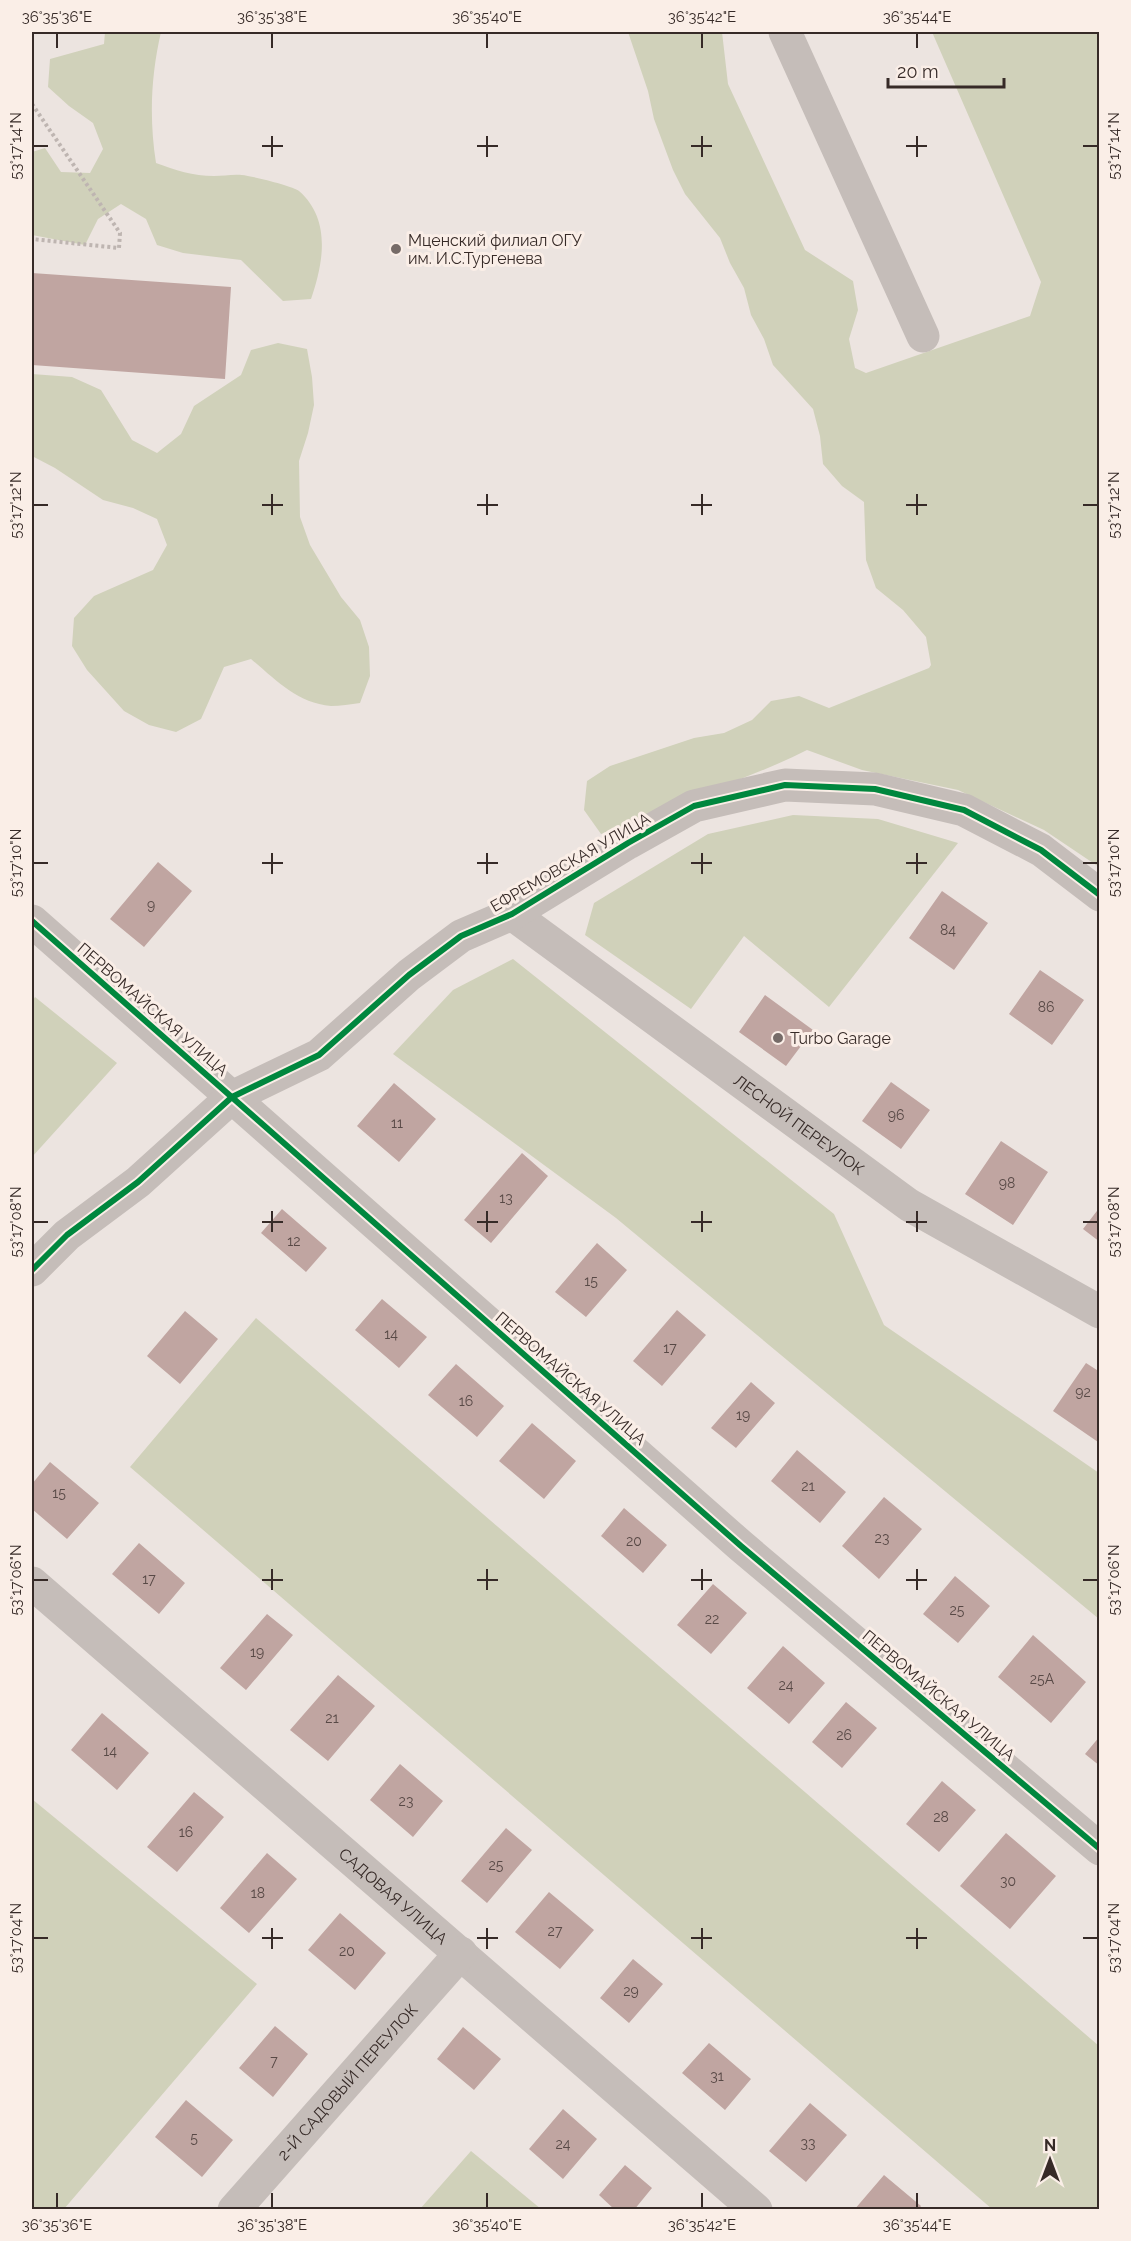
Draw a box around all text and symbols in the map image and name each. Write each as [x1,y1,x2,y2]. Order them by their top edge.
text: 36°35'36"E [22,8,92,26]
text: 36°35'38"E [237,8,307,26]
text: 36°35'40"E [452,8,522,26]
text: 36°35'42"E [668,8,736,26]
text: 36°35'44"E [883,8,951,26]
scale bar [888,51,1004,89]
text: 20 m [897,61,939,82]
text: 53°17'14"N [7,112,25,180]
text: 53°17'14"N [1105,112,1123,180]
place label: Мценский филиал ОГУ им. И.С.Тургенева [408,231,582,268]
marker: Мценский филиал ОГУ им. И.С.Тургенева [389,242,403,256]
text: 53°17'12"N [7,471,25,539]
text: 53°17'12"N [1105,471,1123,539]
street label: ЕФРЕМОВСКАЯ УЛИЦА [487,809,654,916]
text: 53°17'10"N [7,829,25,897]
text: 53°17'10"N [1105,829,1123,897]
house number: 9 [147,897,155,913]
house number: 84 [940,922,956,938]
street label: ПЕРВОМАЙСКАЯ УЛИЦА [74,939,232,1080]
house number: 86 [1038,999,1054,1015]
place label: Turbo Garage [790,1029,891,1048]
marker: Turbo Garage [771,1031,785,1045]
street label: ЛЕСНОЙ ПЕРЕУЛОК [730,1071,868,1179]
house number: 96 [888,1107,904,1123]
house number: 11 [391,1115,403,1131]
house number: 98 [999,1175,1015,1191]
text: 53°17'08"N [7,1186,25,1258]
text: 53°17'08"N [1105,1186,1123,1258]
house number: 13 [499,1190,513,1206]
house number: 12 [287,1233,301,1249]
house number: 15 [584,1273,598,1289]
street label: ПЕРВОМАЙСКАЯ УЛИЦА [492,1308,650,1449]
house number: 14 [384,1326,398,1342]
house number: 17 [663,1340,677,1356]
house number: 92 [1075,1384,1091,1400]
house number: 16 [459,1393,473,1409]
house number: 19 [736,1407,750,1423]
house number: 21 [801,1478,815,1494]
house number: 15 [52,1485,66,1501]
house number: 23 [875,1530,889,1546]
house number: 20 [626,1533,642,1549]
text: 53°17'06"N [7,1544,25,1616]
text: 53°17'06"N [1105,1544,1123,1616]
house number: 17 [142,1571,156,1587]
house number: 25 [950,1602,965,1618]
house number: 22 [705,1611,719,1627]
street label: ПЕРВОМАЙСКАЯ УЛИЦА [859,1626,1019,1765]
house number: 19 [250,1644,264,1660]
house number: 25А [1030,1671,1055,1687]
house number: 24 [779,1677,794,1693]
house number: 21 [325,1710,339,1726]
house number: 26 [836,1727,852,1743]
house number: 14 [103,1743,117,1759]
house number: 23 [399,1793,413,1809]
house number: 28 [933,1809,949,1825]
house number: 16 [179,1824,193,1840]
street label: САДОВАЯ УЛИЦА [335,1844,451,1949]
house number: 25 [489,1857,504,1873]
house number: 30 [1000,1873,1016,1889]
house number: 18 [251,1885,265,1901]
text: 53°17'04"N [7,1903,25,1973]
text: 53°17'04"N [1105,1903,1123,1973]
house number: 27 [548,1923,563,1939]
house number: 20 [339,1943,355,1959]
house number: 29 [623,1983,639,1999]
street label: 2-Й САДОВЫЙ ПЕРЕУЛОК [274,2000,422,2164]
house number: 7 [270,2053,278,2069]
house number: 31 [710,2068,724,2084]
house number: 5 [190,2130,198,2146]
north arrow [1020,2130,1080,2190]
house number: 33 [801,2135,815,2151]
house number: 24 [556,2136,571,2152]
text: N [1044,2136,1056,2155]
text: 36°35'36"E [22,2216,92,2234]
text: 36°35'38"E [237,2216,307,2234]
text: 36°35'40"E [452,2216,522,2234]
text: 36°35'42"E [668,2216,736,2234]
text: 36°35'44"E [883,2216,951,2234]

